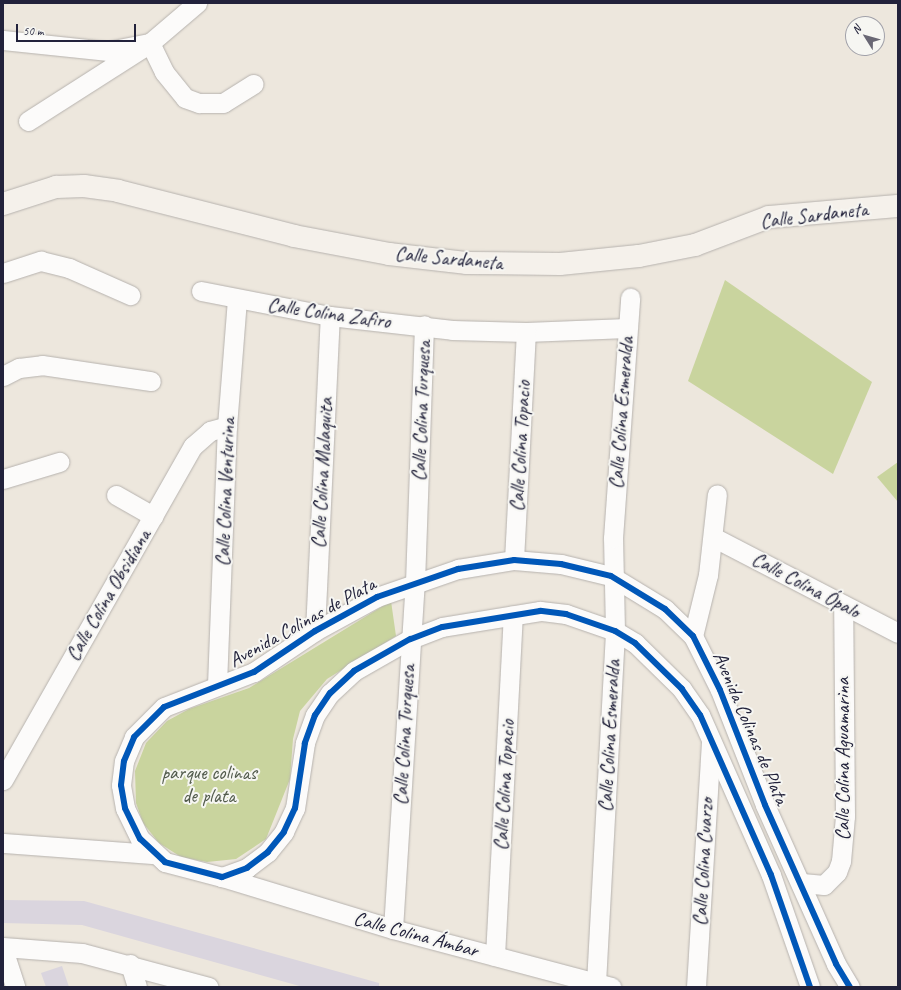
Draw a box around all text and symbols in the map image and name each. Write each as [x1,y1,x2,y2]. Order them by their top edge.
scale bar [18,16,138,42]
north arrow [845,16,885,56]
text: N [849,22,864,36]
text: 50 m [23,23,43,39]
street label: Calle Sardaneta [759,196,869,234]
street label: Calle Sardaneta [394,241,504,275]
street label: Calle Colina Zafiro [266,292,392,334]
street label: Calle Colina Esmeralda [604,336,638,490]
street label: Calle Colina Turquesa [407,340,435,482]
street label: Calle Colina Topacio [505,381,535,511]
street label: Calle Colina Malaquita [306,398,338,548]
street label: Calle Colina Venturina [210,417,240,567]
street label: Calle Colina Obsidiana [60,525,156,665]
street label: Calle Colina Ópalo [748,547,864,623]
street label: Avenida Colinas de Plata [224,572,380,672]
street label: Avenida Colinas de Plata [708,648,794,808]
street label: Calle Colina Esmeralda [593,659,625,813]
street label: Calle Colina Turquesa [388,664,420,806]
street label: Calle Colina Aguamarina [830,678,854,840]
street label: Calle Colina Topacio [489,720,519,850]
park label: parque colinas de plata [161,761,257,808]
street label: Calle Colina Cuarzo [688,798,718,926]
street label: Calle Colina Ámbar [351,906,481,962]

